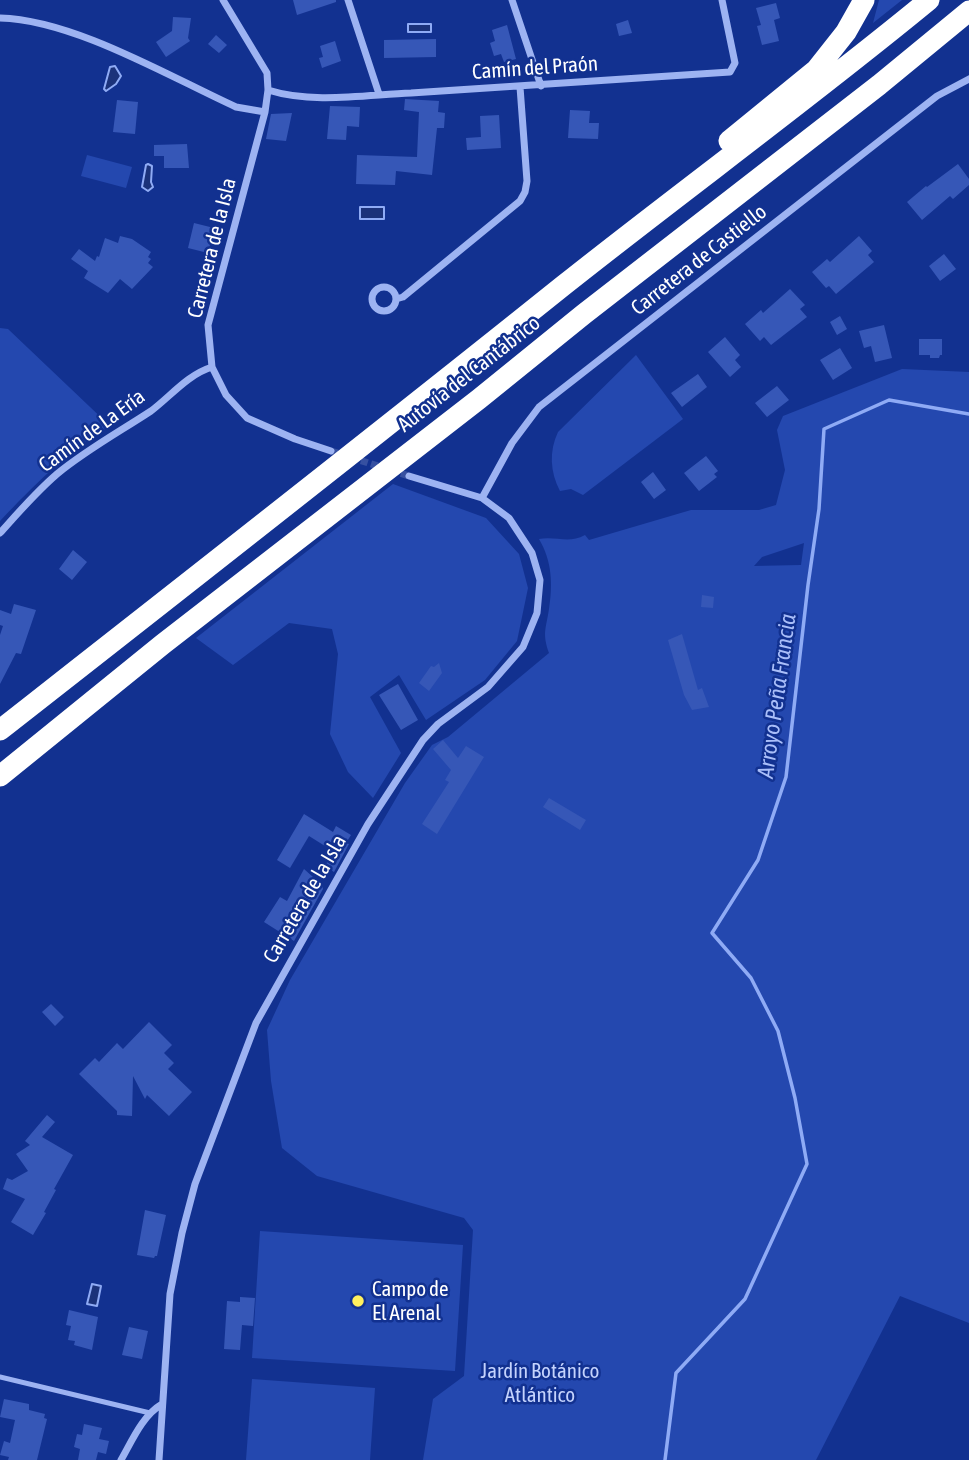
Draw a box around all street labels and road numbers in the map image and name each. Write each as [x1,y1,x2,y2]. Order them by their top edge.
street label: Camín del Praón [471,51,599,85]
street label: Carretera de la Isla [182,175,242,321]
street label: Carretera de Castiello [626,199,772,321]
street label: Autovía del Cantábrico [393,311,545,437]
street label: Camín de La Ería [34,384,150,478]
street label: Carretera de la Isla [258,831,352,967]

